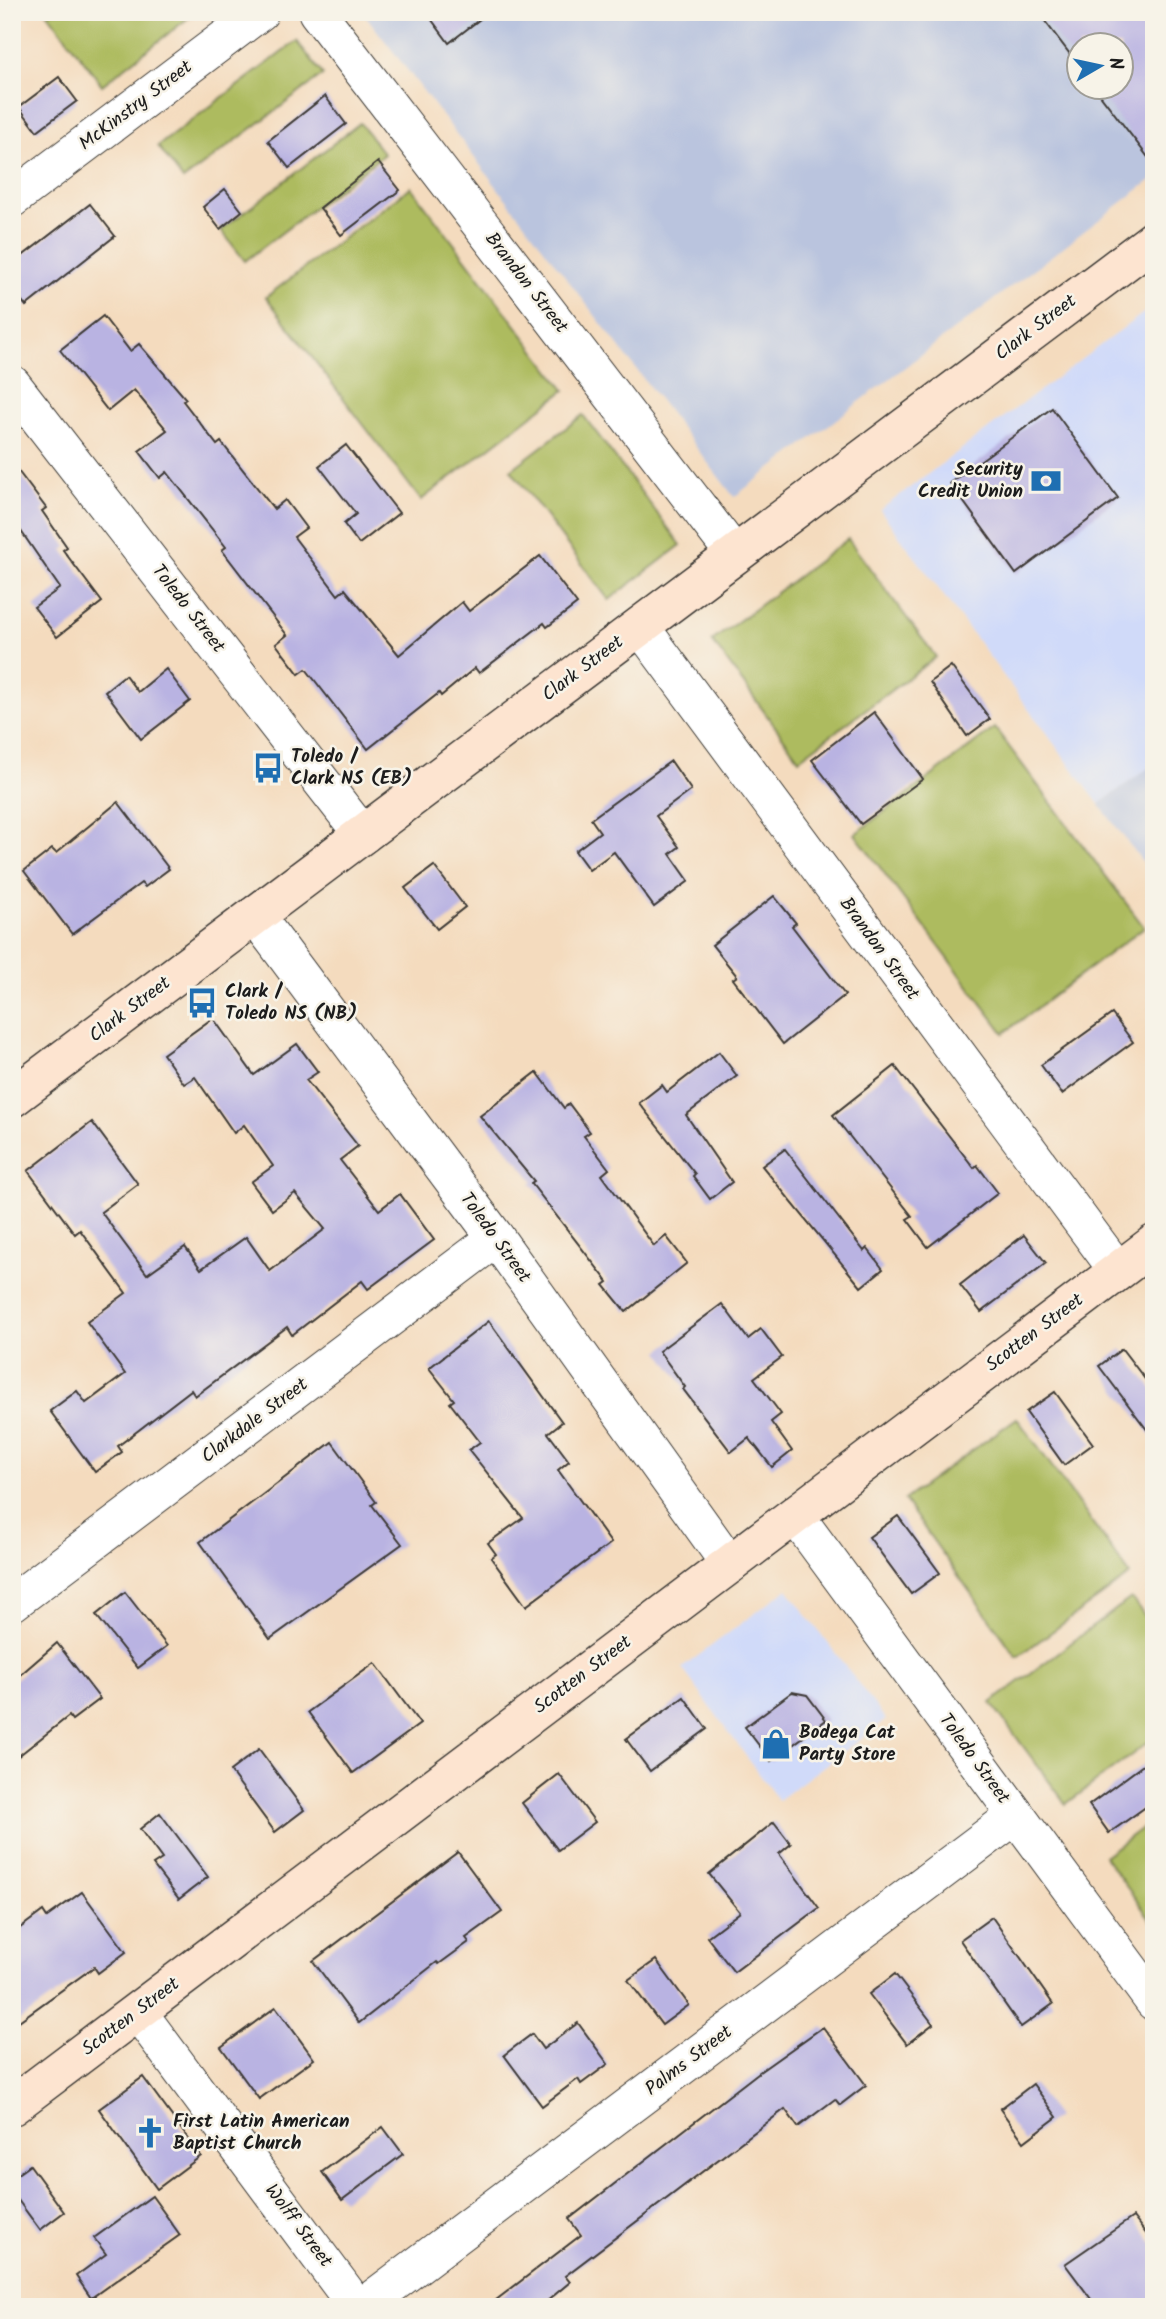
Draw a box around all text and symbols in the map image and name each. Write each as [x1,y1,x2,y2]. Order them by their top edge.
north arrow [1064,32,1134,102]
street label: McKinstry Street [73,53,200,159]
text: N [1099,55,1131,72]
street label: Brandon Street [477,226,576,341]
street label: Clark Street [989,287,1084,369]
place label: Security Credit Union [918,455,1023,507]
bank icon: Security Credit Union [1029,464,1063,498]
street label: Toledo Street [144,558,233,660]
street label: Clark Street [536,628,631,710]
place label: Toledo / Clark NS (EB) [291,742,412,794]
bus stop icon: Toledo / Clark NS (EB) [251,751,285,785]
street label: Brandon Street [831,891,927,1007]
street label: Clark Street [83,969,178,1051]
place label: Clark / Toledo NS (NB) [225,977,357,1029]
bus stop icon: Clark / Toledo NS (NB) [185,986,219,1020]
street label: Toledo Street [452,1186,539,1290]
street label: Scotten Street [980,1286,1091,1380]
street label: Clarkdale Street [195,1370,315,1471]
street label: Scotten Street [528,1628,639,1722]
street label: Toledo Street [931,1707,1018,1811]
place label: Bodega Cat Party Store [799,1718,896,1770]
shop icon: Bodega Cat Party Store [759,1727,793,1761]
street label: Scotten Street [76,1970,187,2064]
street label: Palms Street [639,2018,740,2104]
place label: First Latin American Baptist Church [173,2107,349,2159]
church icon: First Latin American Baptist Church [133,2116,167,2150]
street label: Wolff Street [256,2178,340,2275]

